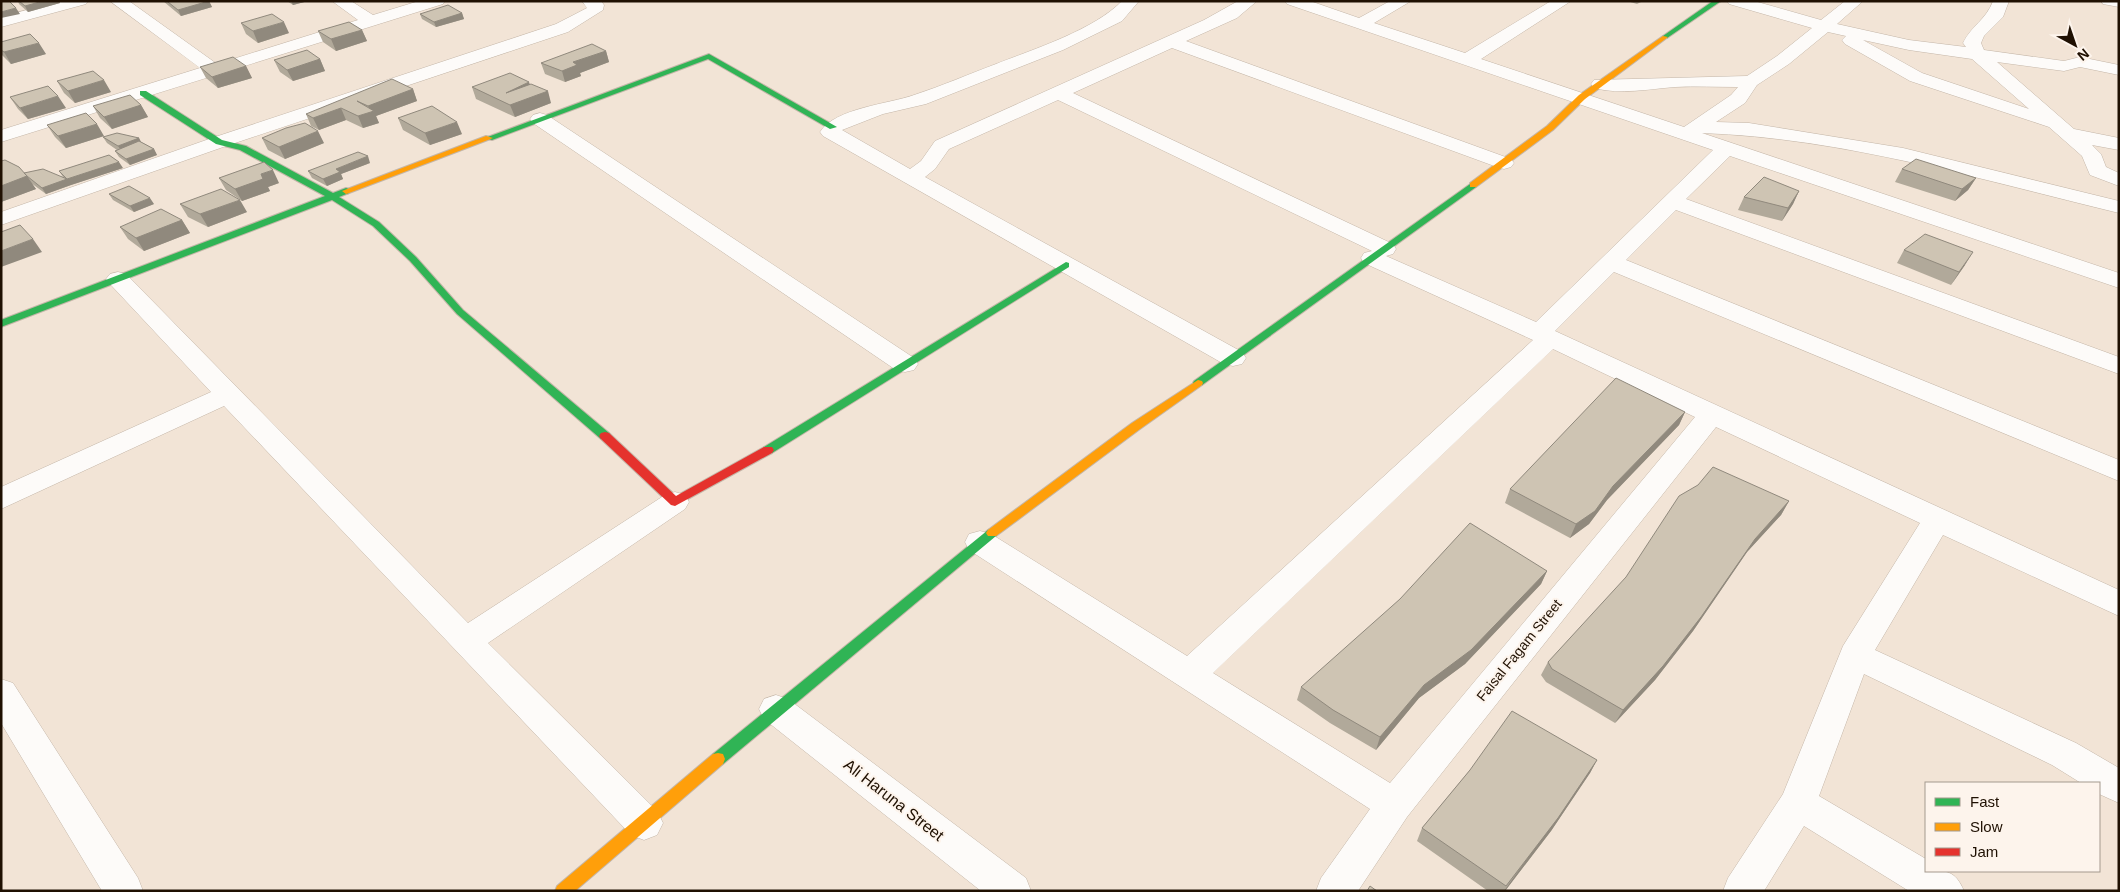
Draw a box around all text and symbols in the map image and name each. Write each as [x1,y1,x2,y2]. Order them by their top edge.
north arrow [2050,20,2100,70]
text: N [2074,46,2092,64]
street label: Faisal Fagam Street [1473,596,1565,704]
street label: Ali Haruna Street [841,756,948,845]
legend [1925,782,2100,872]
text: Fast [1970,793,2000,810]
text: Slow [1970,818,2003,835]
text: Jam [1970,843,1998,860]

